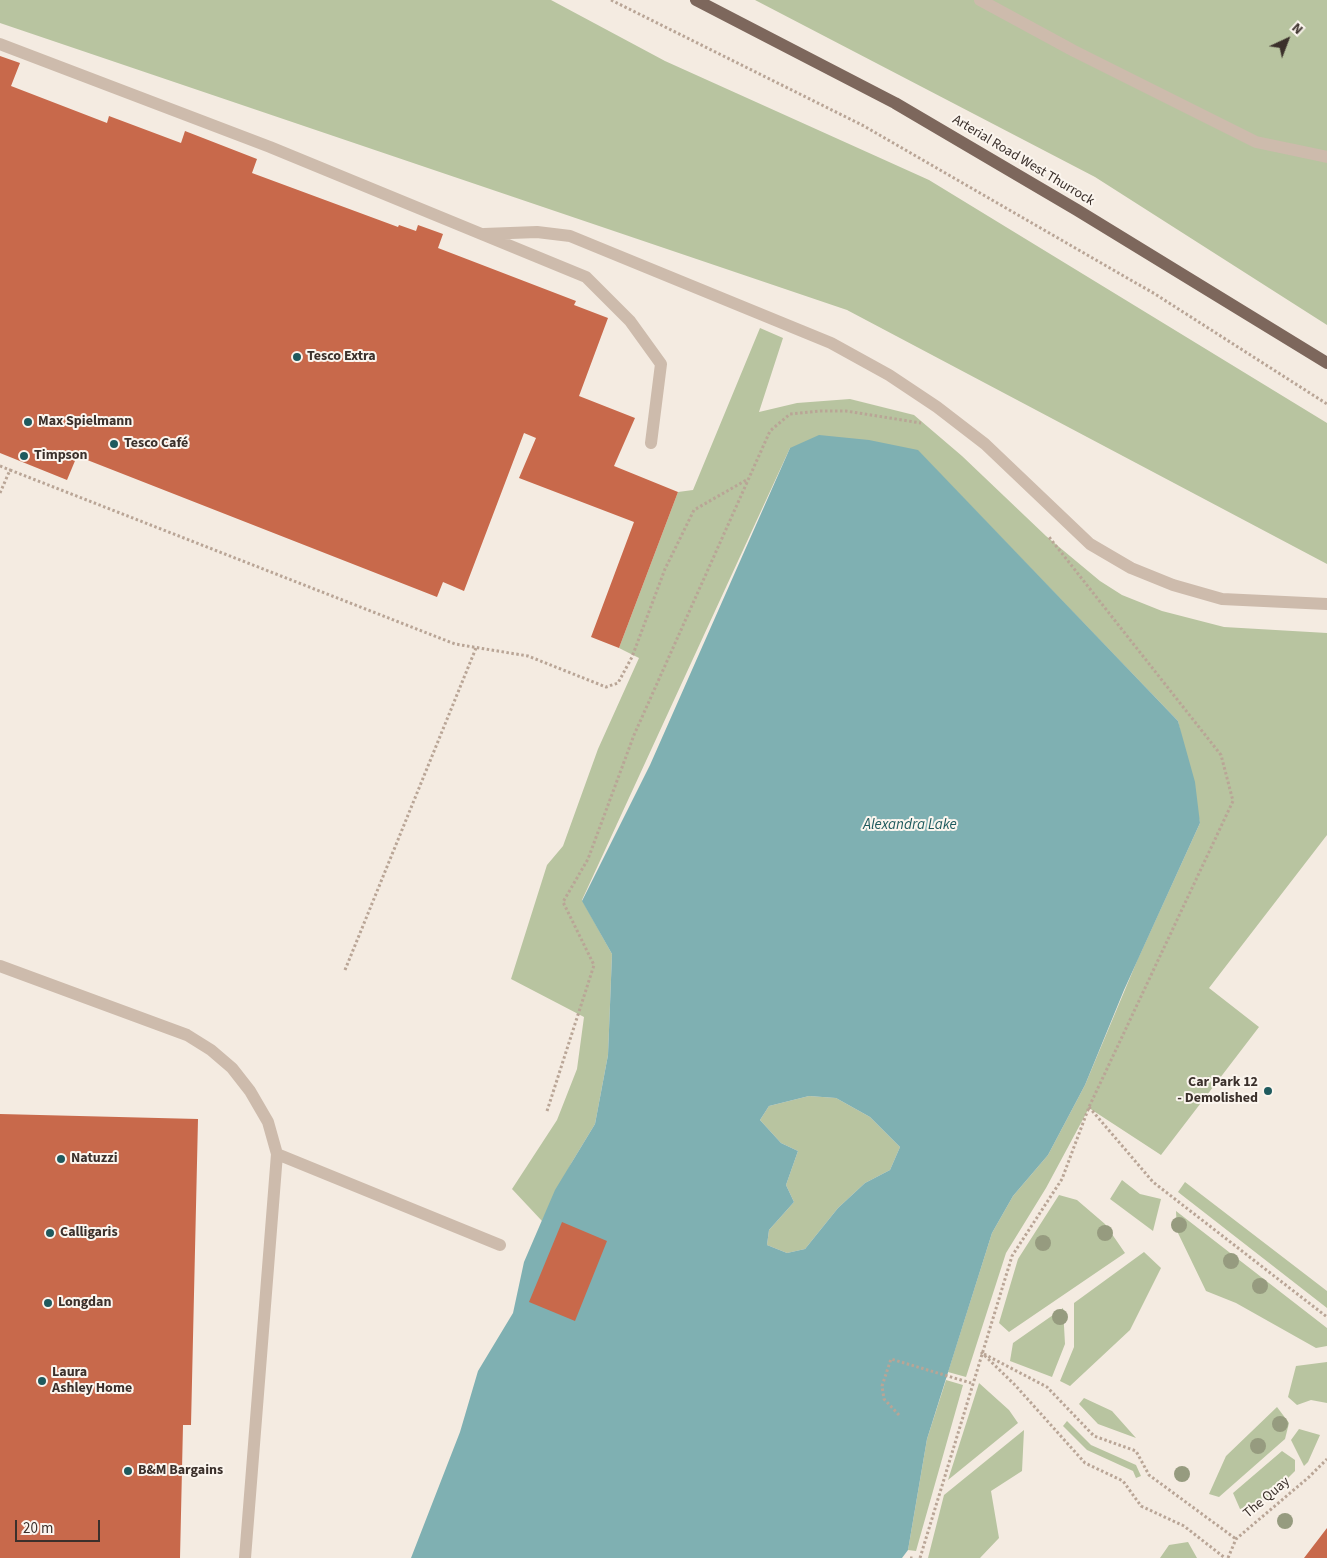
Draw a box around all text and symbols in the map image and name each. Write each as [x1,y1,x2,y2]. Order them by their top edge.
north arrow [1262,15,1312,65]
text: N [1287,19,1307,40]
street label: Arterial Road West Thurrock [949,112,1097,210]
place label: Tesco Extra [307,349,376,365]
marker: Tesco Extra [291,351,303,363]
place label: Max Spielmann [38,414,132,430]
marker: Max Spielmann [22,416,34,428]
place label: Tesco Café [124,436,188,452]
marker: Tesco Café [108,438,120,450]
place label: Timpson [34,448,88,464]
marker: Timpson [18,450,30,462]
water label: Alexandra Lake [863,817,957,835]
place label: Car Park 12 - Demolished [1177,1075,1258,1108]
marker: Car Park 12 - Demolished [1262,1085,1274,1097]
place label: Natuzzi [71,1151,117,1167]
marker: Natuzzi [55,1153,67,1165]
place label: Calligaris [60,1225,118,1241]
marker: Calligaris [44,1227,56,1239]
place label: Longdan [58,1295,111,1311]
marker: Longdan [42,1297,54,1309]
place label: Laura Ashley Home [52,1365,132,1398]
marker: Laura Ashley Home [36,1375,48,1387]
place label: B&M Bargains [138,1463,223,1479]
marker: B&M Bargains [122,1465,134,1477]
street label: The Quay [1240,1474,1294,1522]
scale bar [18,1510,102,1542]
text: 20 m [23,1518,53,1539]

